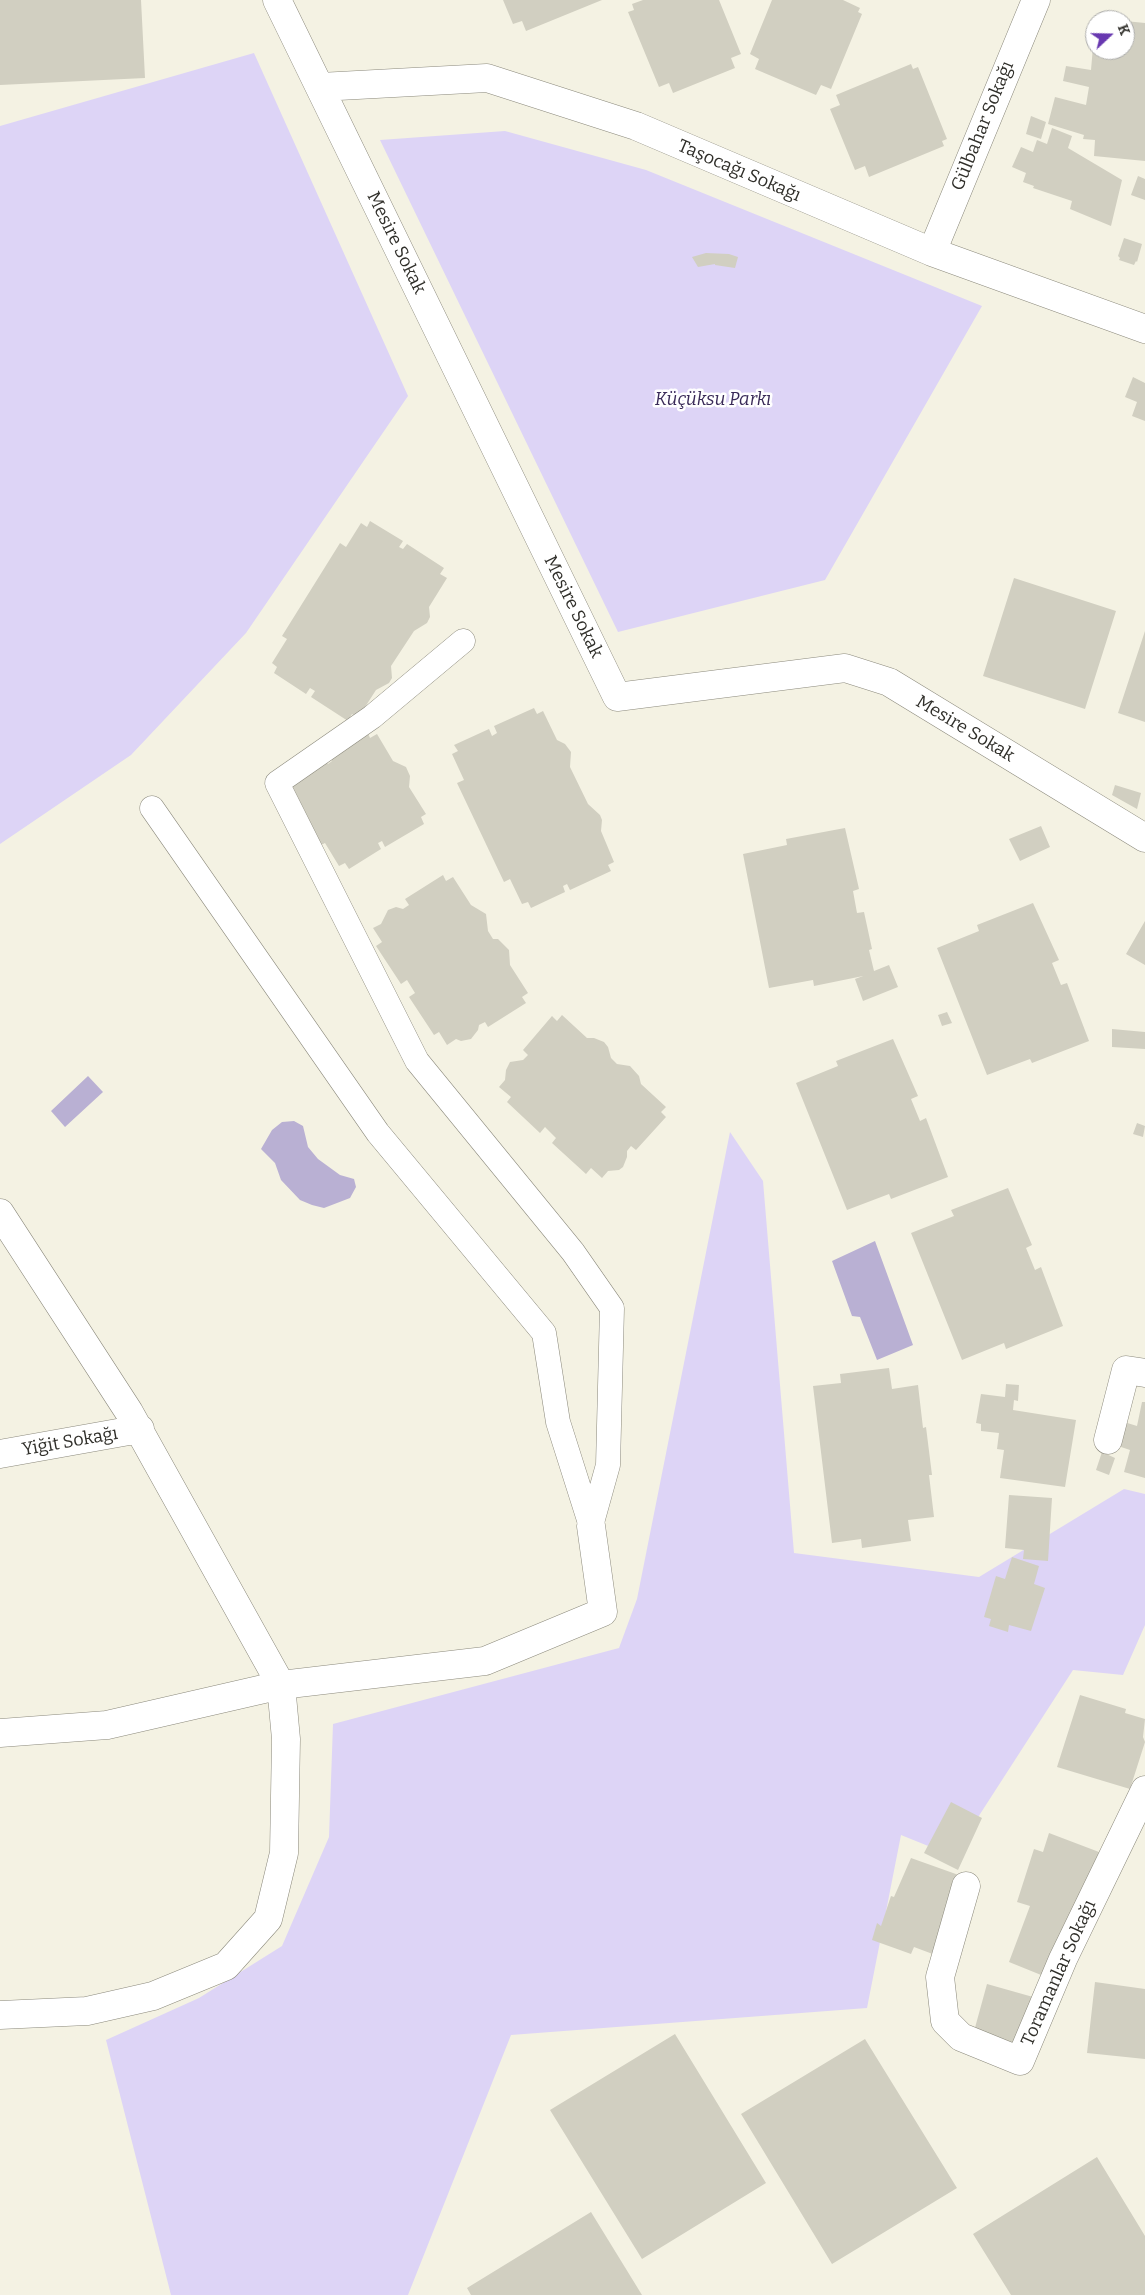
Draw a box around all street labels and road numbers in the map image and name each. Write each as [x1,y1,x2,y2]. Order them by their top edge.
street label: Gülbahar Sokağı [947,58,1019,194]
street label: Taşocağı Sokağı [674,135,804,207]
street label: Mesire Sokak [362,188,430,298]
street label: Mesire Sokak [539,552,607,662]
street label: Mesire Sokak [912,691,1018,767]
street label: Yiğit Sokağı [20,1423,120,1461]
street label: Toramanlar Sokağı [1017,1897,1101,2049]

